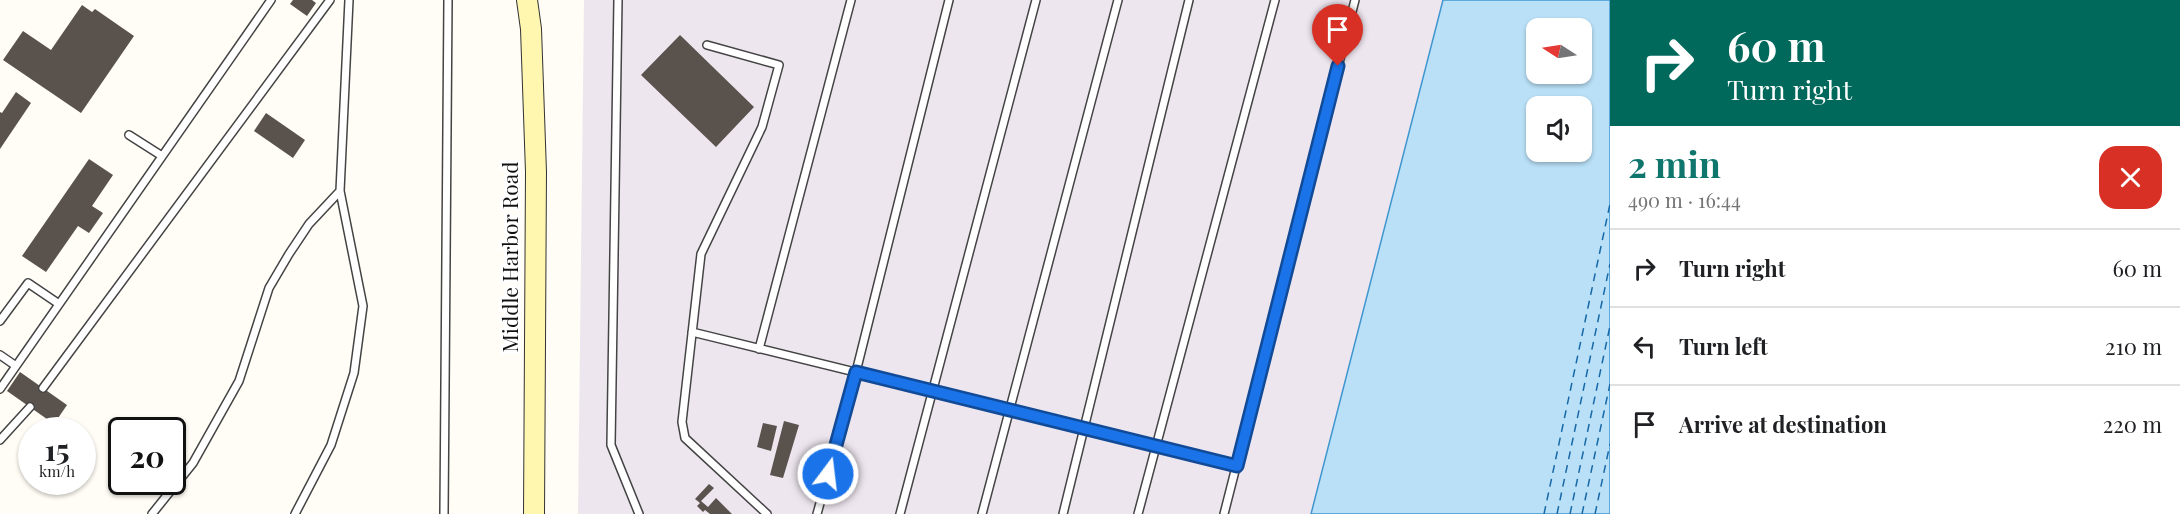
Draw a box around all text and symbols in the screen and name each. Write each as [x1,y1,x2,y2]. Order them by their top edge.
pin [1312,4,1363,66]
icon: arrive [1321,13,1354,46]
text: 60 m [1727,17,1825,73]
north arrow [1526,18,1592,84]
map controls [1526,18,1592,162]
icon: right [1628,24,1706,102]
text: Turn right [1727,71,1852,107]
button: sound [1526,96,1592,162]
text: 2 min [1628,139,1721,187]
button: close [2099,146,2162,209]
street label: Middle Harbor Road [495,162,523,352]
text: 490 m · 16:44 [1628,186,1741,213]
icon: right [1628,252,1661,285]
text: Turn right [1679,253,1785,283]
text: 60 m [2112,253,2162,283]
icon: left [1628,330,1661,363]
text: Turn left [1679,331,1768,361]
text: 210 m [2105,331,2162,361]
icon: arrive [1628,408,1661,441]
text: Arrive at destination [1679,409,1887,439]
text: 220 m [2103,409,2162,439]
speed limit sign: 20 [108,417,186,495]
text: 15 [45,429,69,469]
position arrow [796,442,860,506]
text: km/h [39,461,75,481]

